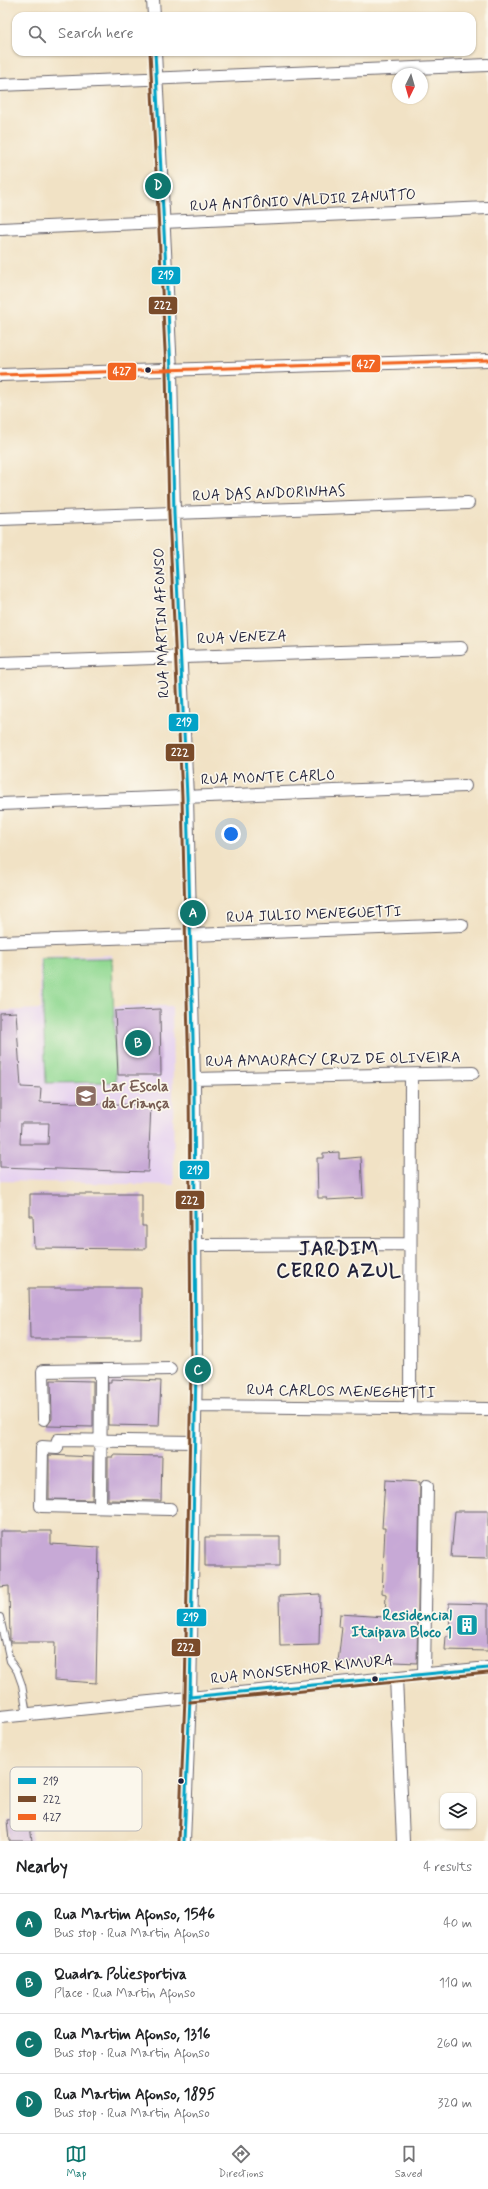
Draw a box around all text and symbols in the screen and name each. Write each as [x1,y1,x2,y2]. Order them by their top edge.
search box [12,12,476,56]
icon: search [26,23,48,45]
text: Search here [58,24,134,44]
north arrow [392,68,428,104]
pin: D [145,171,171,201]
street label: RUA ANTÔNIO VALDIR ZANUTTO [190,184,416,217]
line badge: 219 [151,266,181,285]
text: 219 [158,269,174,283]
line badge: 222 [148,296,178,315]
text: 222 [154,299,172,313]
line badge: 427 [351,354,381,373]
text: 427 [357,358,376,372]
line badge: 427 [107,362,137,381]
text: 427 [113,365,132,379]
unlabelled marker [143,365,153,375]
street label: RUA DAS ANDORINHAS [192,481,346,507]
street label: RUA MARTIN AFONSO [149,547,175,699]
street label: RUA VENEZA [197,626,287,650]
line badge: 219 [168,713,199,732]
text: 219 [176,716,192,730]
line badge: 222 [165,743,195,762]
text: 222 [171,746,189,760]
street label: RUA MONTE CARLO [201,766,335,790]
your location [221,824,241,844]
pin: A [180,898,206,928]
street label: RUA JULIO MENEGUETTI [226,902,402,928]
pin: B [125,1028,151,1058]
street label: RUA AMAURACY CRUZ DE OLIVEIRA [205,1048,461,1072]
place label: Lar Escola da Criança [102,1077,170,1114]
school or university icon: Lar Escola da Criança [73,1083,99,1109]
line badge: 219 [179,1160,210,1180]
text: 219 [187,1164,203,1178]
line badge: 222 [175,1190,205,1210]
text: 222 [181,1194,199,1208]
district label: JARDIM CERRO AZUL [276,1237,402,1284]
pin: C [185,1355,211,1385]
street label: RUA CARLOS MENEGHETTI [246,1380,436,1404]
place label: Residencial Itaipava Bloco 1 [351,1606,452,1643]
line badge: 219 [176,1608,207,1627]
text: 219 [183,1611,199,1625]
building icon: Residencial Itaipava Bloco 1 [454,1612,480,1638]
line badge: 222 [171,1638,201,1657]
text: 222 [177,1641,195,1655]
street label: RUA MONSENHOR KIMURA [210,1650,394,1690]
unlabelled marker [370,1674,380,1684]
legend [10,1767,142,1831]
text: 219 [43,1775,59,1789]
unlabelled marker [176,1776,186,1786]
text: 222 [43,1793,61,1807]
map controls [440,1793,476,1829]
button: layers [440,1793,476,1829]
text: 427 [43,1811,61,1825]
text: Nearby [16,1856,68,1878]
text: 4 results [423,1859,472,1876]
text: Rua Martim Afonso, 1546 [54,1905,215,1925]
text: A [25,1915,33,1932]
text: 40 m [443,1915,472,1932]
text: Bus stop · Rua Martin Afonso [54,1925,210,1942]
text: Quadra Poliesportiva [54,1965,187,1985]
text: B [25,1975,33,1992]
text: 110 m [439,1975,472,1992]
text: Place · Rua Martin Afonso [54,1985,195,2002]
text: Rua Martim Afonso, 1316 [54,2025,210,2045]
text: C [24,2035,34,2052]
text: 260 m [437,2035,472,2052]
text: Bus stop · Rua Martin Afonso [54,2045,210,2062]
text: Rua Martim Afonso, 1895 [54,2085,216,2105]
text: D [25,2095,33,2112]
text: 320 m [438,2095,472,2112]
text: Bus stop · Rua Martin Afonso [54,2105,210,2122]
tab: Map [65,2143,87,2181]
tab: Directions [218,2143,264,2181]
tab: Saved [395,2143,422,2181]

